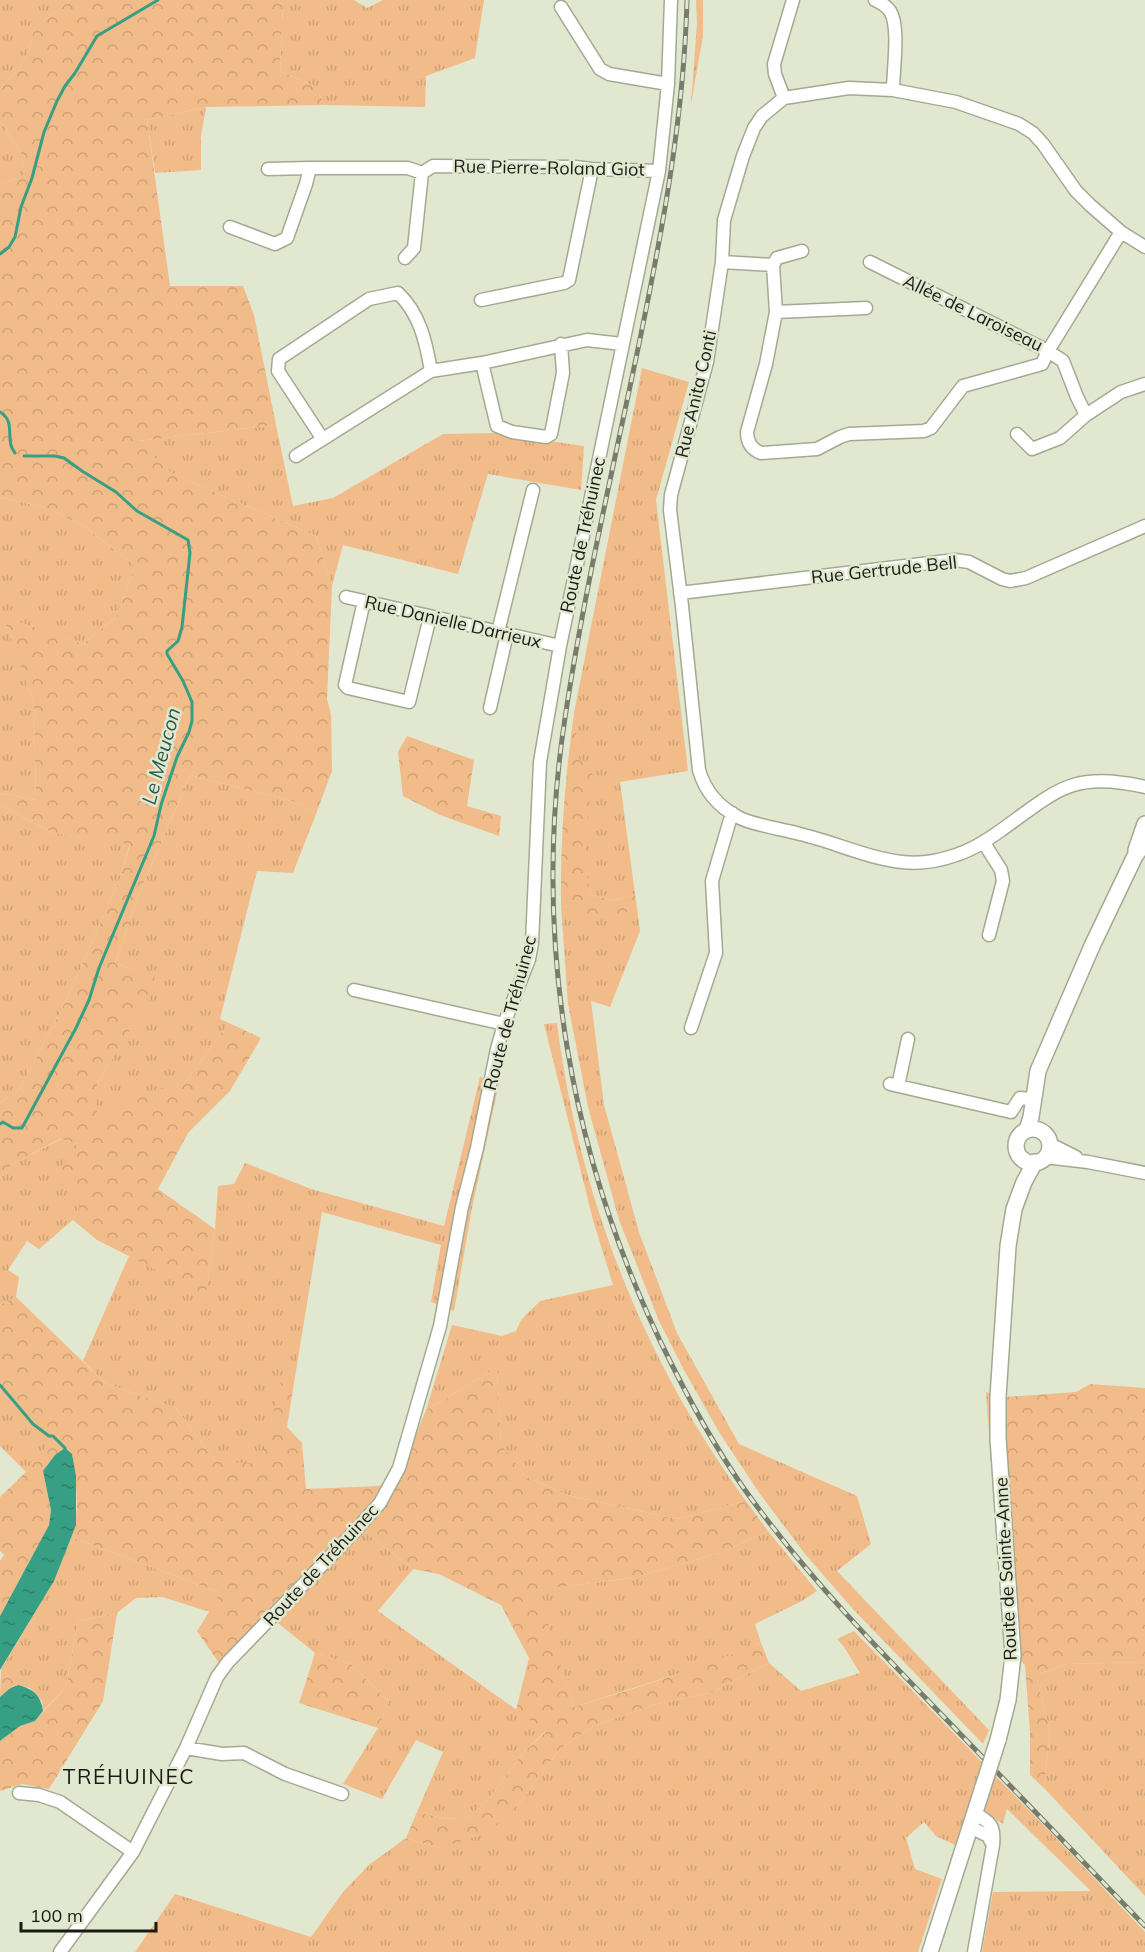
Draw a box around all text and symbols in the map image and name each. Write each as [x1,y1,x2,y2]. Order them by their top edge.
street label: Rue Pierre-Roland Giot [453,154,645,181]
street label: Allée de Laroiseau [899,269,1047,356]
street label: Rue Anita Conti [670,328,721,460]
street label: Route de Tréhuinec [555,455,610,615]
street label: Rue Gertrude Bell [810,550,958,589]
street label: Rue Danielle Darrieux [363,590,544,653]
water label: Le Meucon [136,705,185,807]
street label: Route de Tréhuinec [478,933,541,1093]
street label: Route de Sainte-Anne [989,1477,1022,1661]
street label: Route de Tréhuinec [258,1499,383,1631]
district label: TRÉHUINEC [63,1763,195,1789]
scale bar [21,1895,156,1933]
text: 100 m [30,1904,83,1927]

